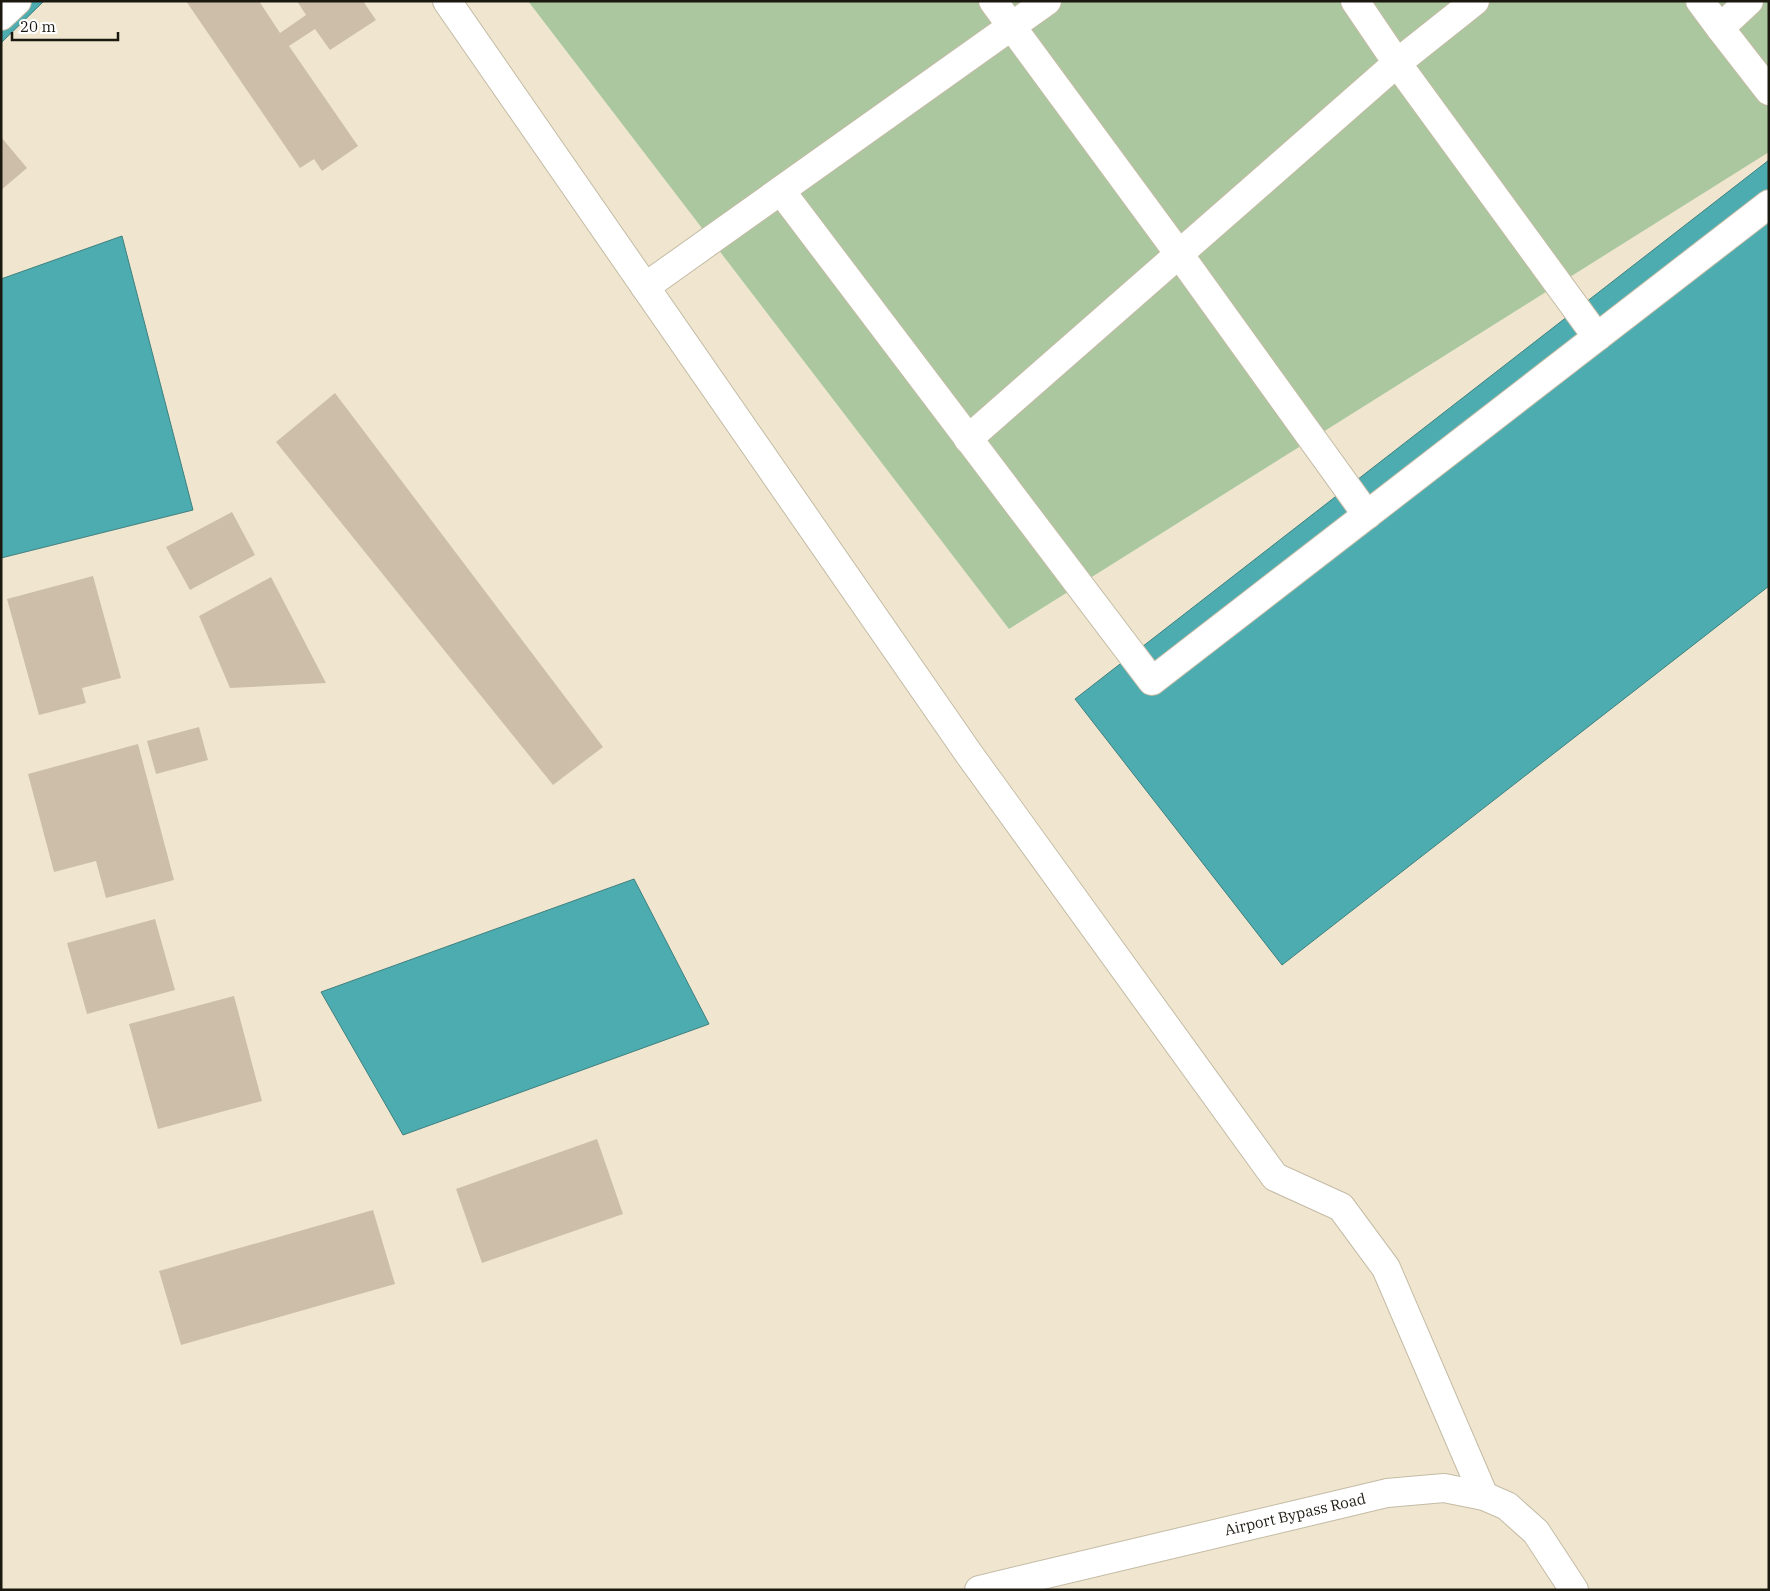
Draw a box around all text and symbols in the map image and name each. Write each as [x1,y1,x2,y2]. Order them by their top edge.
scale bar [12,10,119,42]
text: 20 m [20,17,56,36]
street label: Airport Bypass Road [1223,1489,1367,1539]

